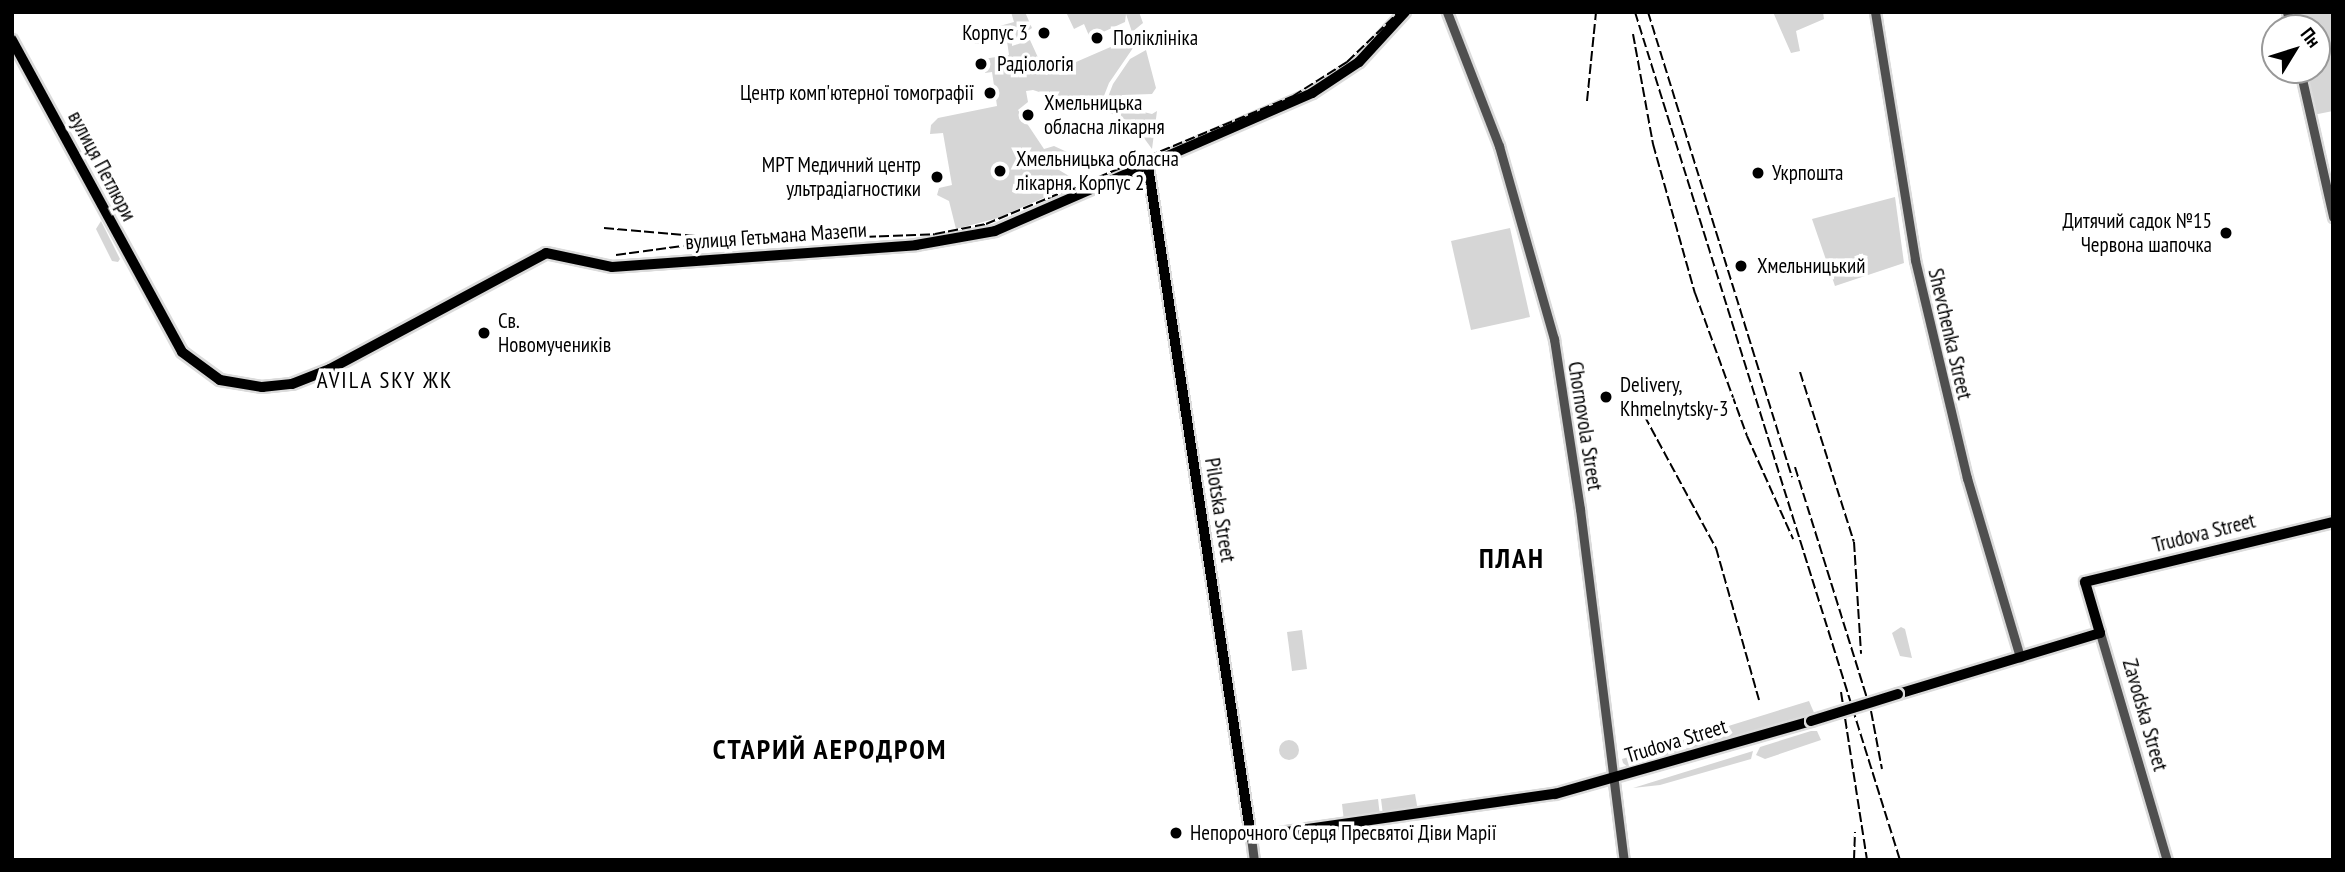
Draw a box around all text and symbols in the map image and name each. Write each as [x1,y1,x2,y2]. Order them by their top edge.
north arrow [2261,14,2331,84]
place label: Корпус 3 [962,20,1028,46]
marker: Корпус 3 [1034,23,1054,43]
text: Пн [2296,23,2326,52]
place label: Поліклініка [1113,25,1198,51]
marker: Поліклініка [1087,28,1107,48]
place label: Радіологія [997,51,1074,77]
marker: Радіологія [971,54,991,74]
place label: Центр комп'ютерної томографії [740,80,974,106]
marker: Центр комп'ютерної томографії [980,83,1000,103]
place label: Хмельницька обласна лікарня [1044,90,1165,140]
marker: Хмельницька обласна лікарня [1018,105,1038,125]
street label: вулиця Петлюри [63,107,141,225]
place label: Хмельницька обласна лікарня. Корпус 2 [1016,146,1179,196]
place label: МРТ Медичний центр ультрадіагностики [761,152,921,202]
place label: Укрпошта [1772,160,1844,186]
marker: Хмельницька обласна лікарня. Корпус 2 [990,161,1010,181]
marker: Укрпошта [1750,165,1766,181]
marker: МРТ Медичний центр ультрадіагностики [927,167,947,187]
place label: Дитячий садок №15 Червона шапочка [2062,208,2212,258]
street label: вулиця Гетьмана Мазепи [684,217,868,255]
marker: Дитячий садок №15 Червона шапочка [2218,225,2234,241]
place label: Хмельницький [1757,253,1865,279]
marker: Хмельницький [1731,256,1751,276]
street label: Shevchenka Street [1923,266,1977,402]
place label: Св. Новомучеників [498,308,611,358]
marker: Св. Новомучеників [476,325,492,341]
street label: Chornovola Street [1562,360,1608,492]
district label: AVILA SKY ЖК [318,366,452,394]
place label: Delivery, Khmelnytsky-3 [1620,372,1728,422]
marker: Delivery, Khmelnytsky-3 [1598,389,1614,405]
street label: Pilotska Street [1199,456,1241,564]
street label: Trudova Street [2150,508,2258,558]
district label: ПЛАН [1479,541,1545,575]
street label: Zavodska Street [2117,656,2173,774]
street label: Trudova Street [1622,714,1730,768]
district label: СТАРИЙ АЕРОДРОМ [714,732,946,766]
place label: Непорочного Серця Пресвятої Діви Марії [1190,820,1497,846]
marker: Непорочного Серця Пресвятої Діви Марії [1168,825,1184,841]

